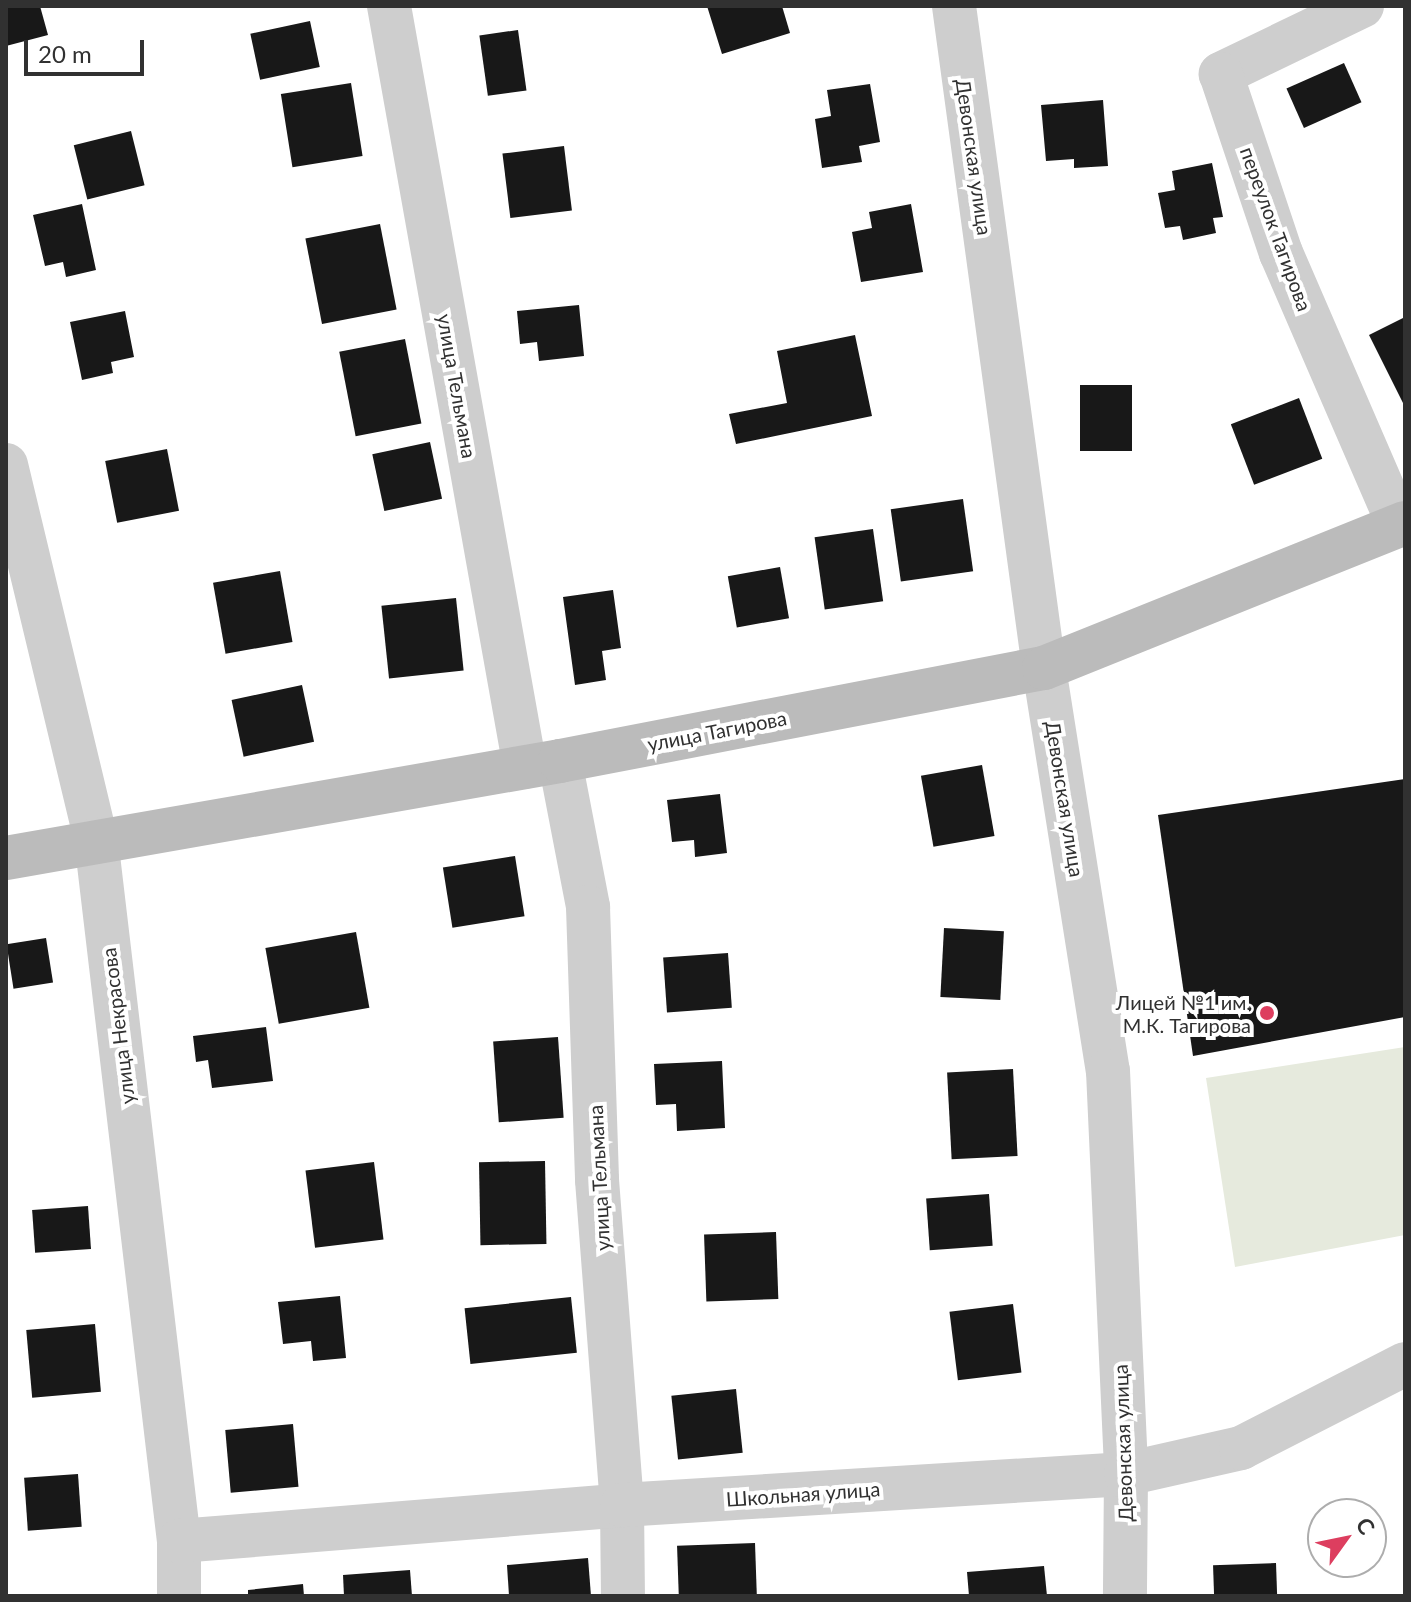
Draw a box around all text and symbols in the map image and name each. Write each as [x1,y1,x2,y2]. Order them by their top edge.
scale bar [28,24,148,74]
text: 20 m [38,39,92,68]
street label: Девонская улица [951,77,997,237]
street label: переулок Тагирова [1235,144,1317,314]
street label: улица Тельмана [432,312,482,460]
street label: улица Тагирова [645,706,789,756]
street label: Девонская улица [1041,719,1089,879]
street label: улица Некрасова [97,946,139,1106]
place label: Лицей №1 им. М.К. Тагирова [1116,990,1251,1037]
marker: Лицей №1 им. М.К. Тагирова [1258,1004,1276,1022]
street label: улица Тельмана [583,1104,615,1252]
street label: Девонская улица [1108,1364,1138,1522]
street label: Школьная улица [725,1477,881,1511]
north arrow [1307,1498,1387,1578]
text: С [1351,1512,1381,1539]

